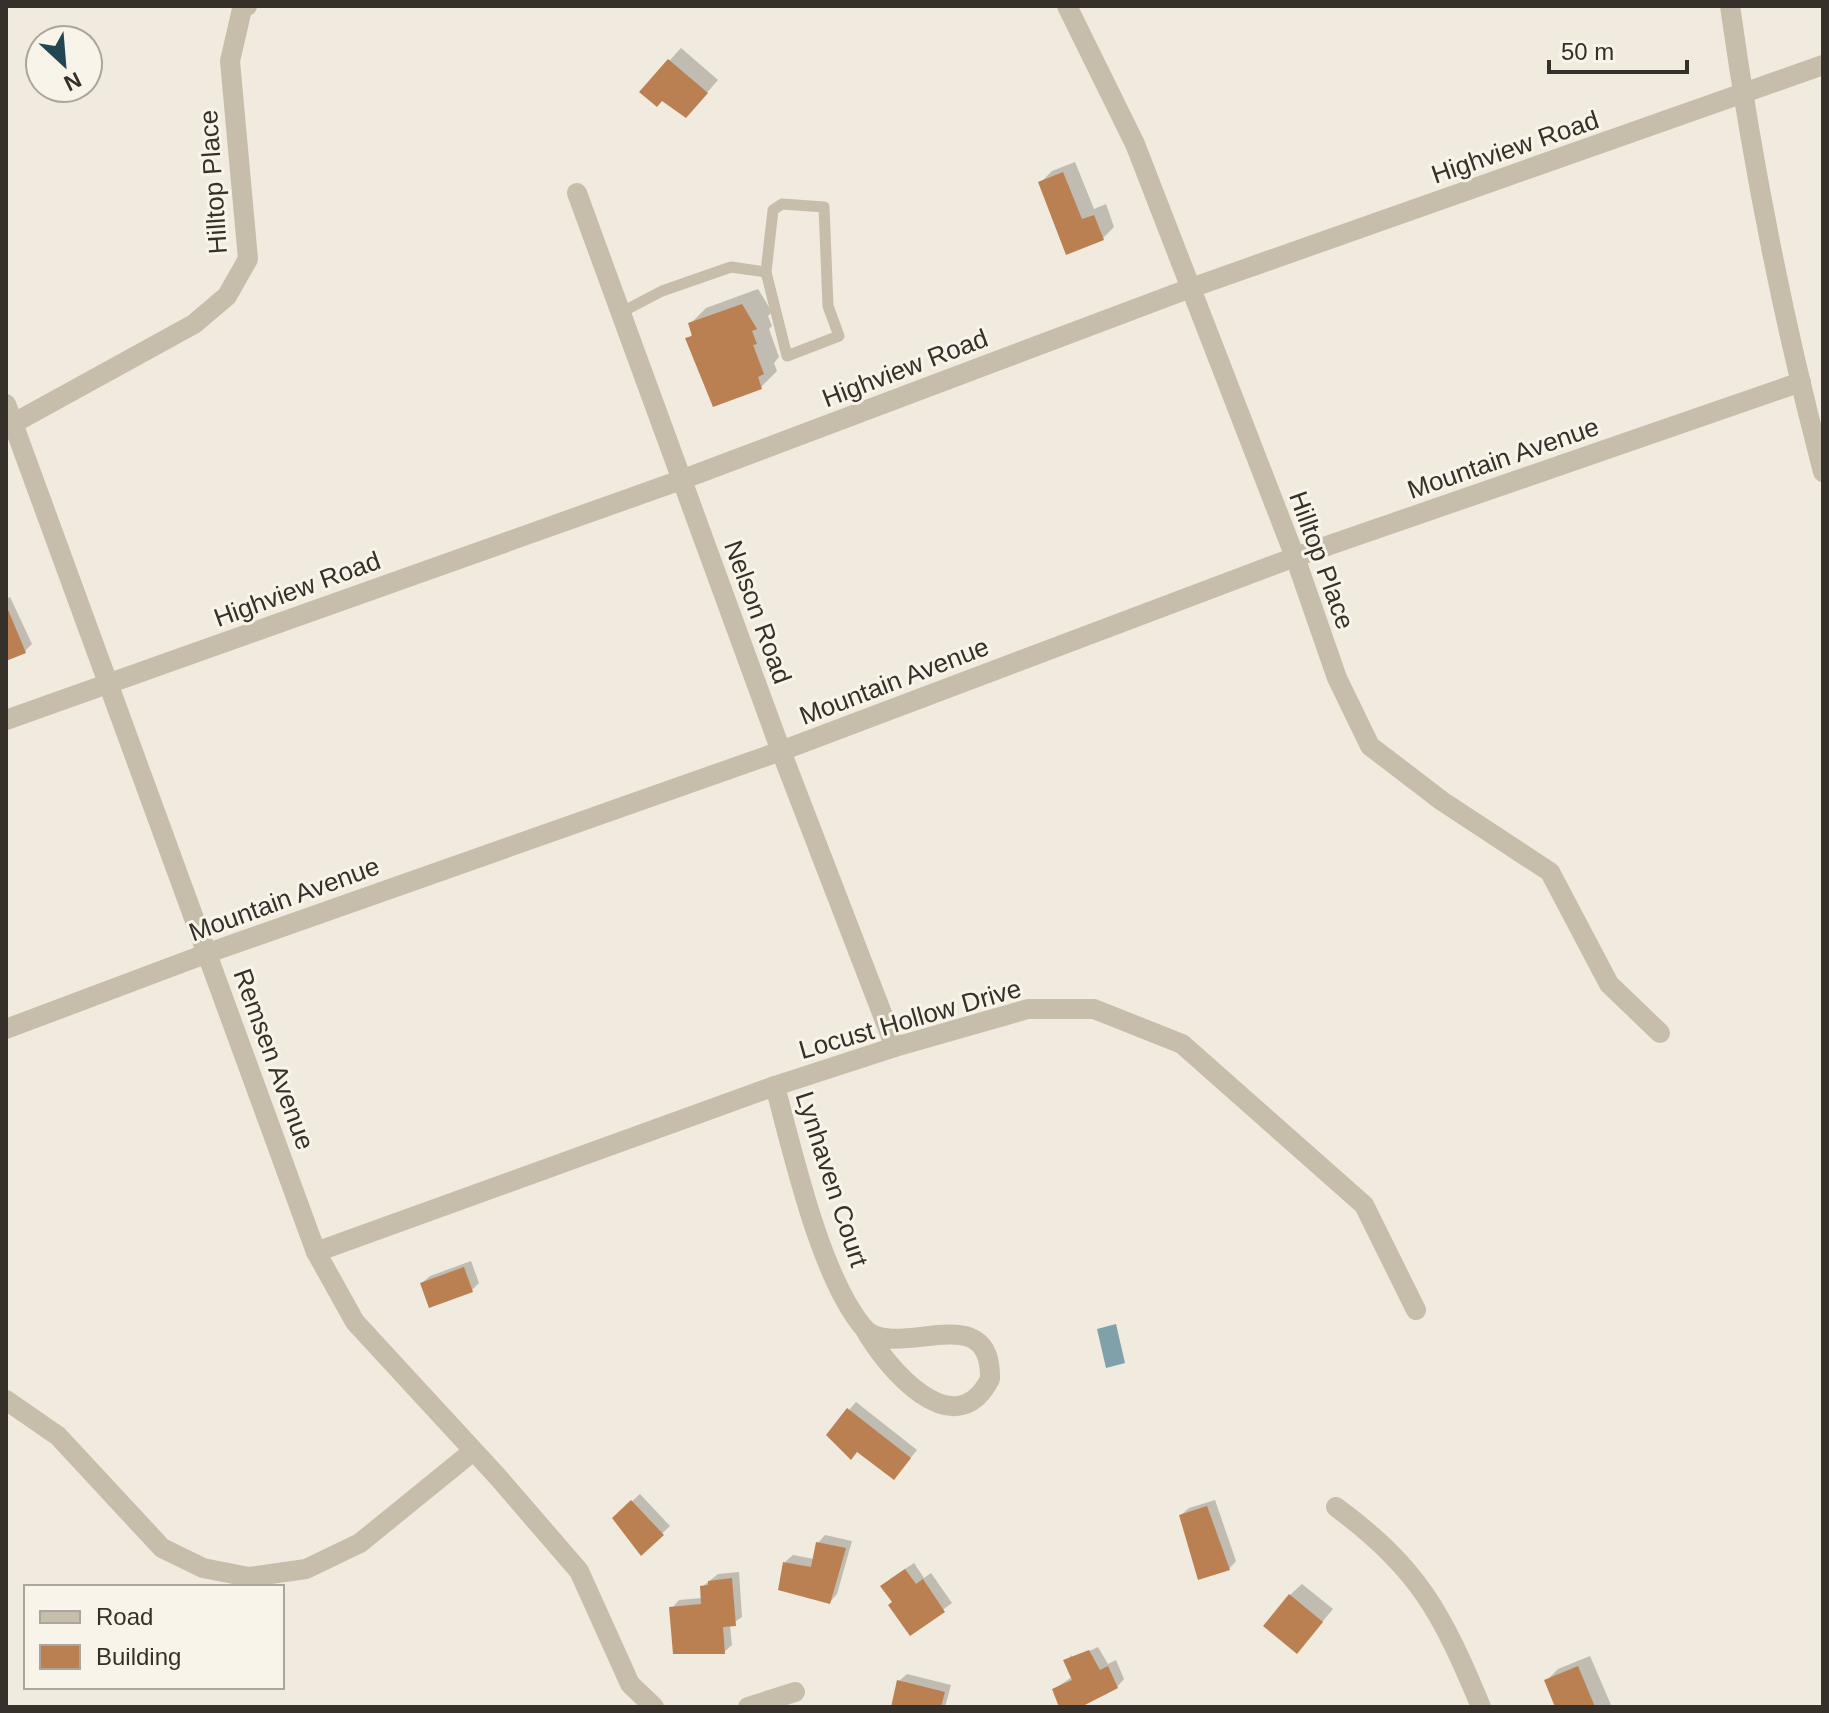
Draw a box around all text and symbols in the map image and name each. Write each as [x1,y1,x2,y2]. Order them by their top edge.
north arrow [24,24,104,104]
scale bar [1549,24,1687,74]
text: 50 m [1561,38,1614,65]
text: N [60,67,85,96]
street label: Highview Road [1427,104,1603,190]
street label: Hilltop Place [193,109,233,255]
street label: Highview Road [818,323,992,413]
street label: Mountain Avenue [1403,411,1603,505]
street label: Hilltop Place [1283,487,1361,633]
street label: Nelson Road [718,536,798,688]
street label: Highview Road [210,545,384,633]
street label: Mountain Avenue [795,631,993,731]
street label: Mountain Avenue [185,851,383,947]
street label: Remsen Avenue [227,964,321,1154]
street label: Locust Hollow Drive [795,973,1025,1065]
street label: Lynhaven Court [790,1088,875,1271]
legend [24,1585,284,1689]
text: Road [96,1603,153,1630]
text: Building [96,1643,181,1670]

